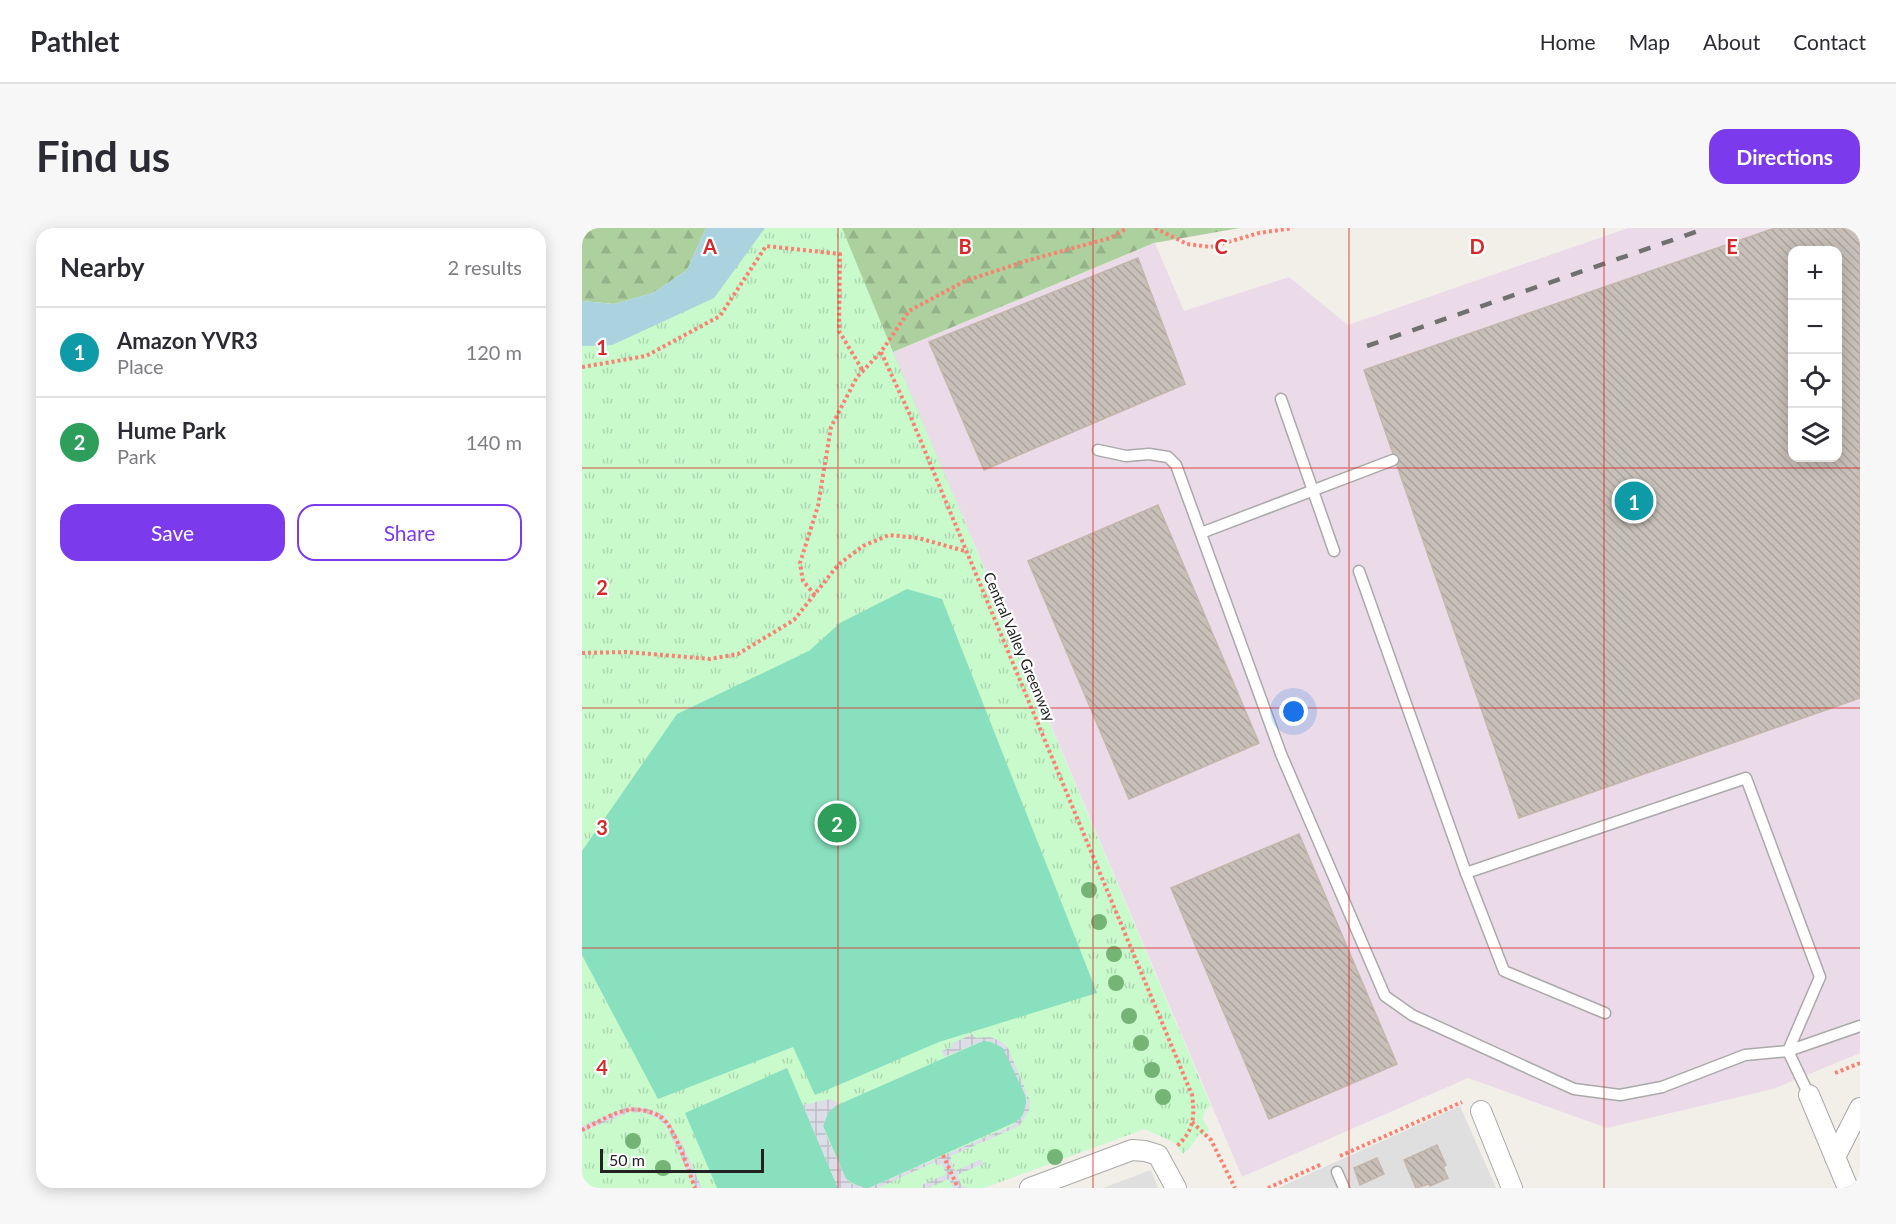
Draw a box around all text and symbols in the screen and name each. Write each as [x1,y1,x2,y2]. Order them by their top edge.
text: Pathlet [30,24,119,58]
text: Home [1540,29,1596,54]
text: Map [1629,29,1670,54]
text: About [1703,29,1760,54]
text: Contact [1793,29,1866,54]
button: Directions [1709,129,1860,184]
text: Find us [36,131,170,181]
text: A [702,234,717,258]
text: B [958,234,972,258]
text: C [1214,234,1228,258]
text: D [1469,234,1485,258]
text: E [1726,234,1738,258]
map controls [1788,246,1842,462]
button: + [1788,246,1842,300]
text: Nearby [60,251,145,283]
text: 2 results [447,255,522,279]
button: − [1788,300,1842,354]
text: Amazon YVR3 [117,327,258,354]
text: 1 [596,335,608,359]
text: 1 [74,340,85,364]
text: 120 m [466,340,522,364]
text: Place [117,354,164,378]
button: locate [1788,354,1842,408]
button: layers [1788,408,1842,462]
text: Hume Park [117,417,226,444]
text: 2 [74,430,85,454]
text: 140 m [466,430,522,454]
text: Park [117,444,156,468]
pin: 1 [1614,478,1654,524]
button: Save [60,504,285,561]
button: Share [297,504,522,561]
street label: Central Valley Greenway [980,569,1060,724]
text: 2 [596,575,608,599]
your location [1279,697,1308,726]
pin: 2 [818,800,856,846]
text: 3 [596,815,608,839]
text: 4 [596,1055,608,1079]
scale bar [600,1146,764,1174]
text: 50 m [609,1150,645,1169]

